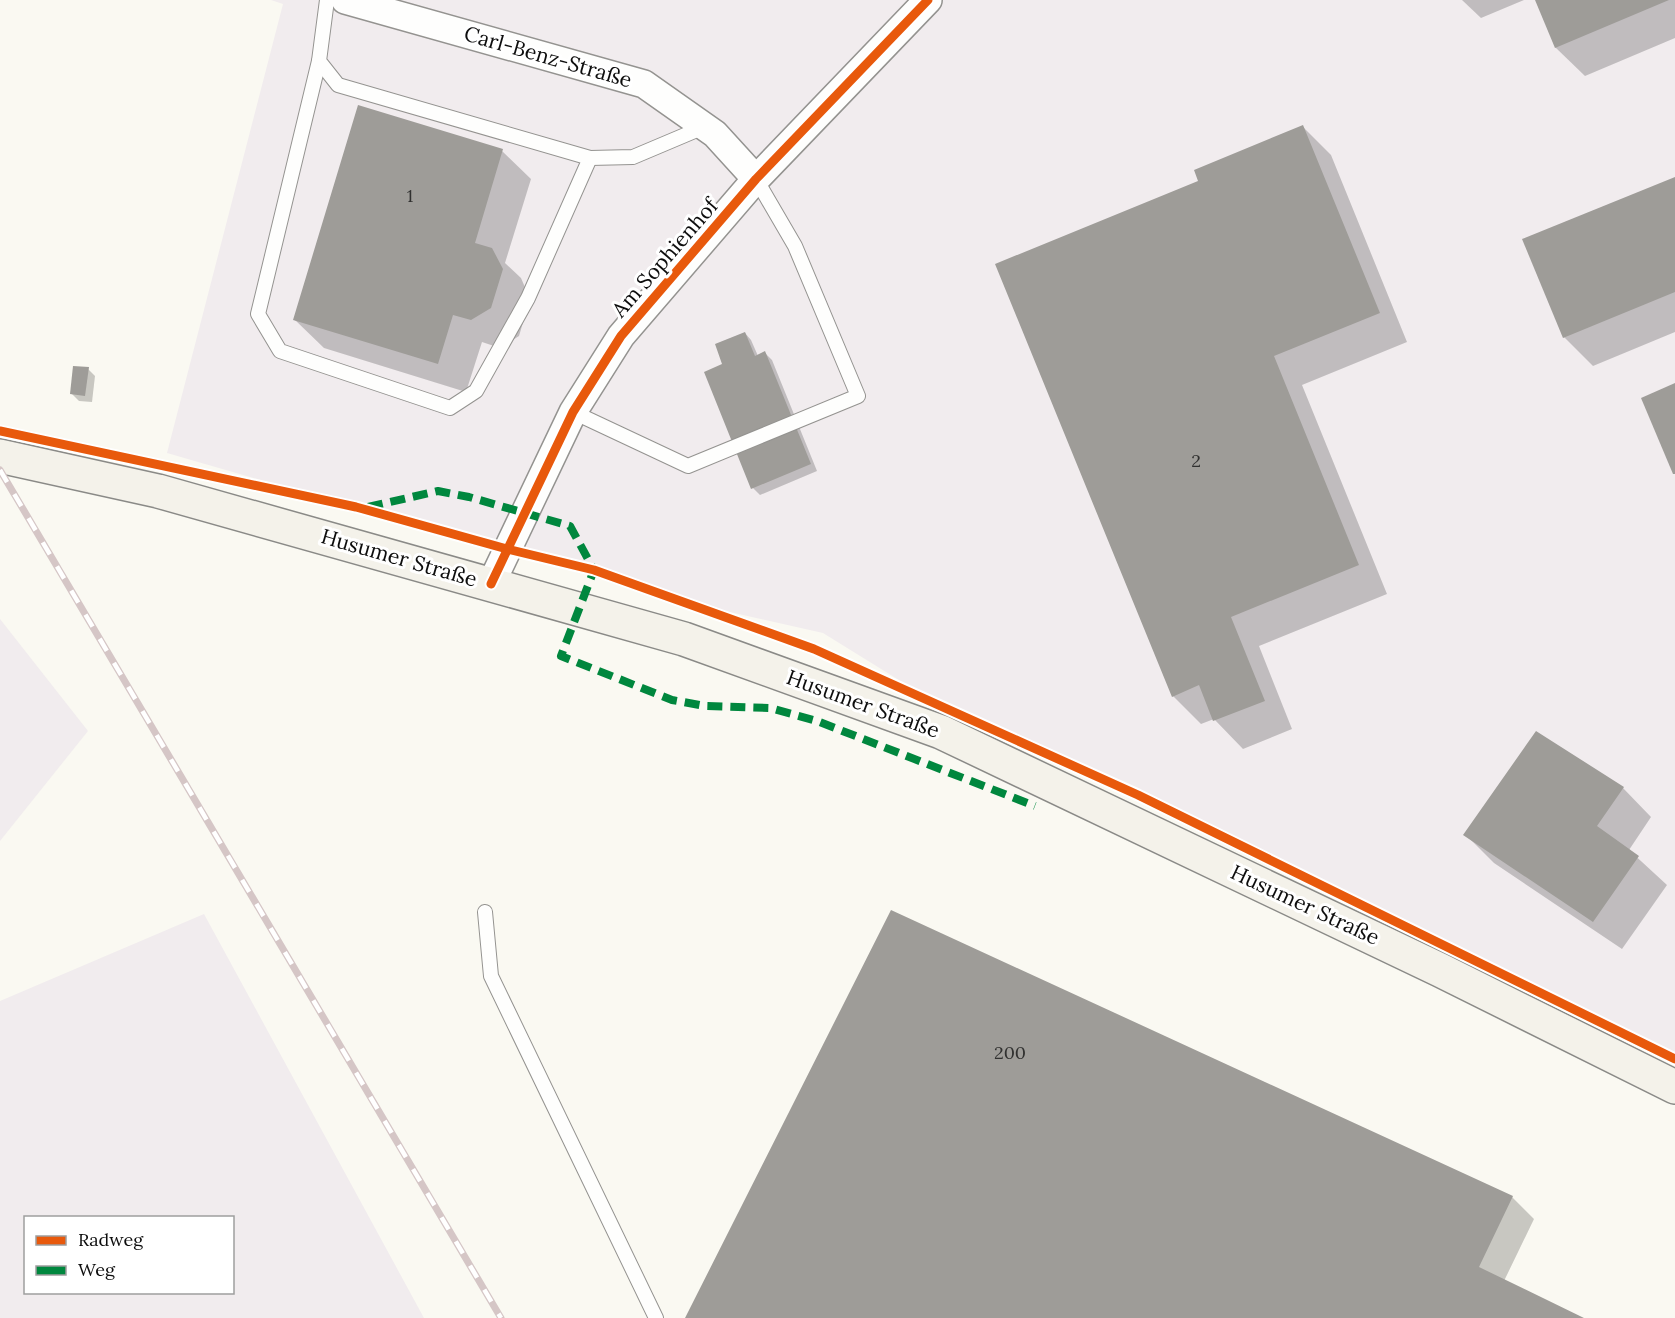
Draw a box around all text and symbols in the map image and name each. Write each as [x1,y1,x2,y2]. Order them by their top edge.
street label: Carl-Benz-Straße [461,20,635,93]
house number: 1 [407,184,413,207]
street label: Am Sophienhof [605,191,725,323]
house number: 2 [1191,449,1201,472]
street label: Husumer Straße [318,522,480,593]
street label: Husumer Straße [783,663,943,744]
street label: Husumer Straße [1227,858,1384,951]
house number: 200 [994,1041,1026,1064]
legend [24,1216,234,1294]
text: Radweg [78,1228,144,1251]
text: Weg [78,1258,116,1281]

